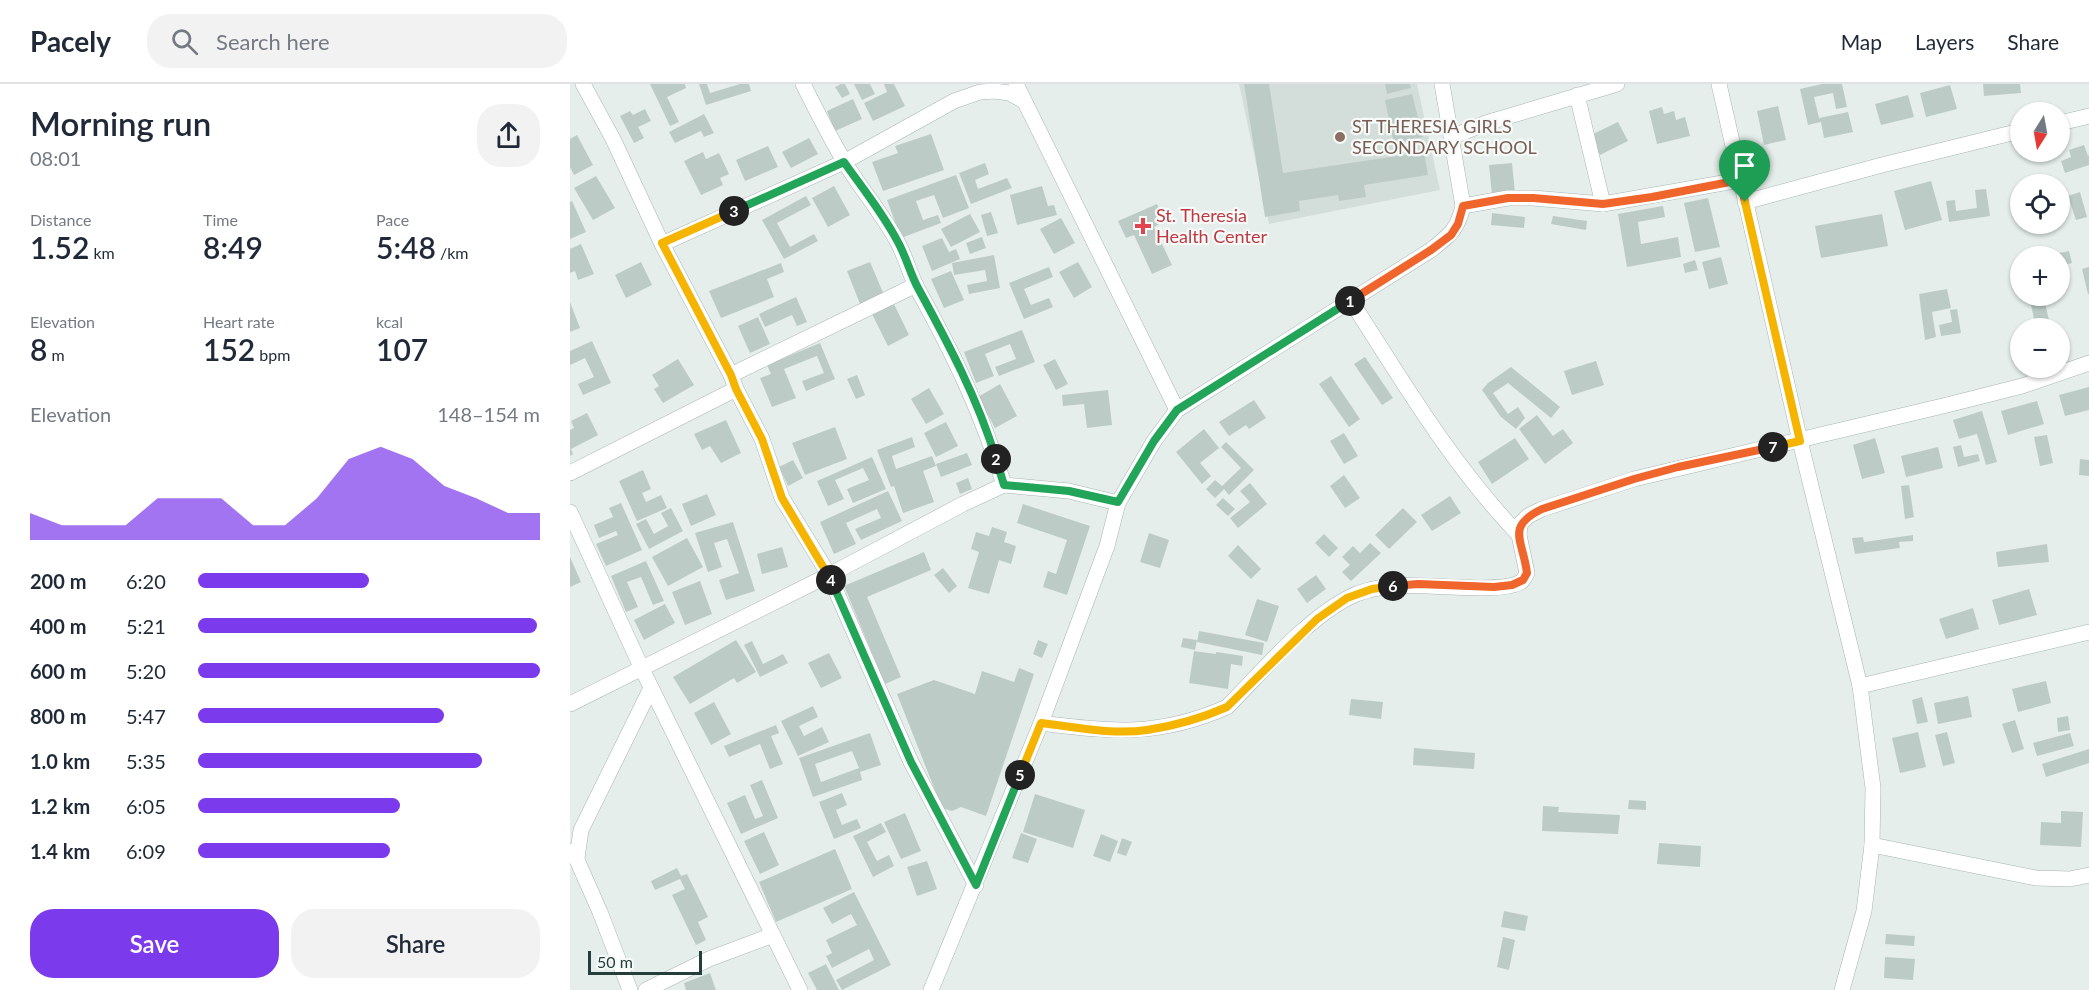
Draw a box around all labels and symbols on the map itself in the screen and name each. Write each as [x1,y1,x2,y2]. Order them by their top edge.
north arrow [2010,102,2070,162]
place label: ST THERESIA GIRLS SECONDARY SCHOOL [1352,115,1537,158]
marker: ST THERESIA GIRLS SECONDARY SCHOOL [1333,130,1347,144]
pin [1719,140,1770,202]
pin: 3 [719,196,749,226]
place label: St. Theresia Health Center [1156,204,1267,247]
marker: St. Theresia Health Center [1134,217,1152,235]
pin: 1 [1335,286,1365,316]
pin: 7 [1758,432,1788,462]
pin: 2 [981,444,1011,474]
pin: 4 [816,565,846,595]
pin: 6 [1378,571,1408,601]
pin: 5 [1005,760,1035,790]
scale bar [588,948,702,976]

